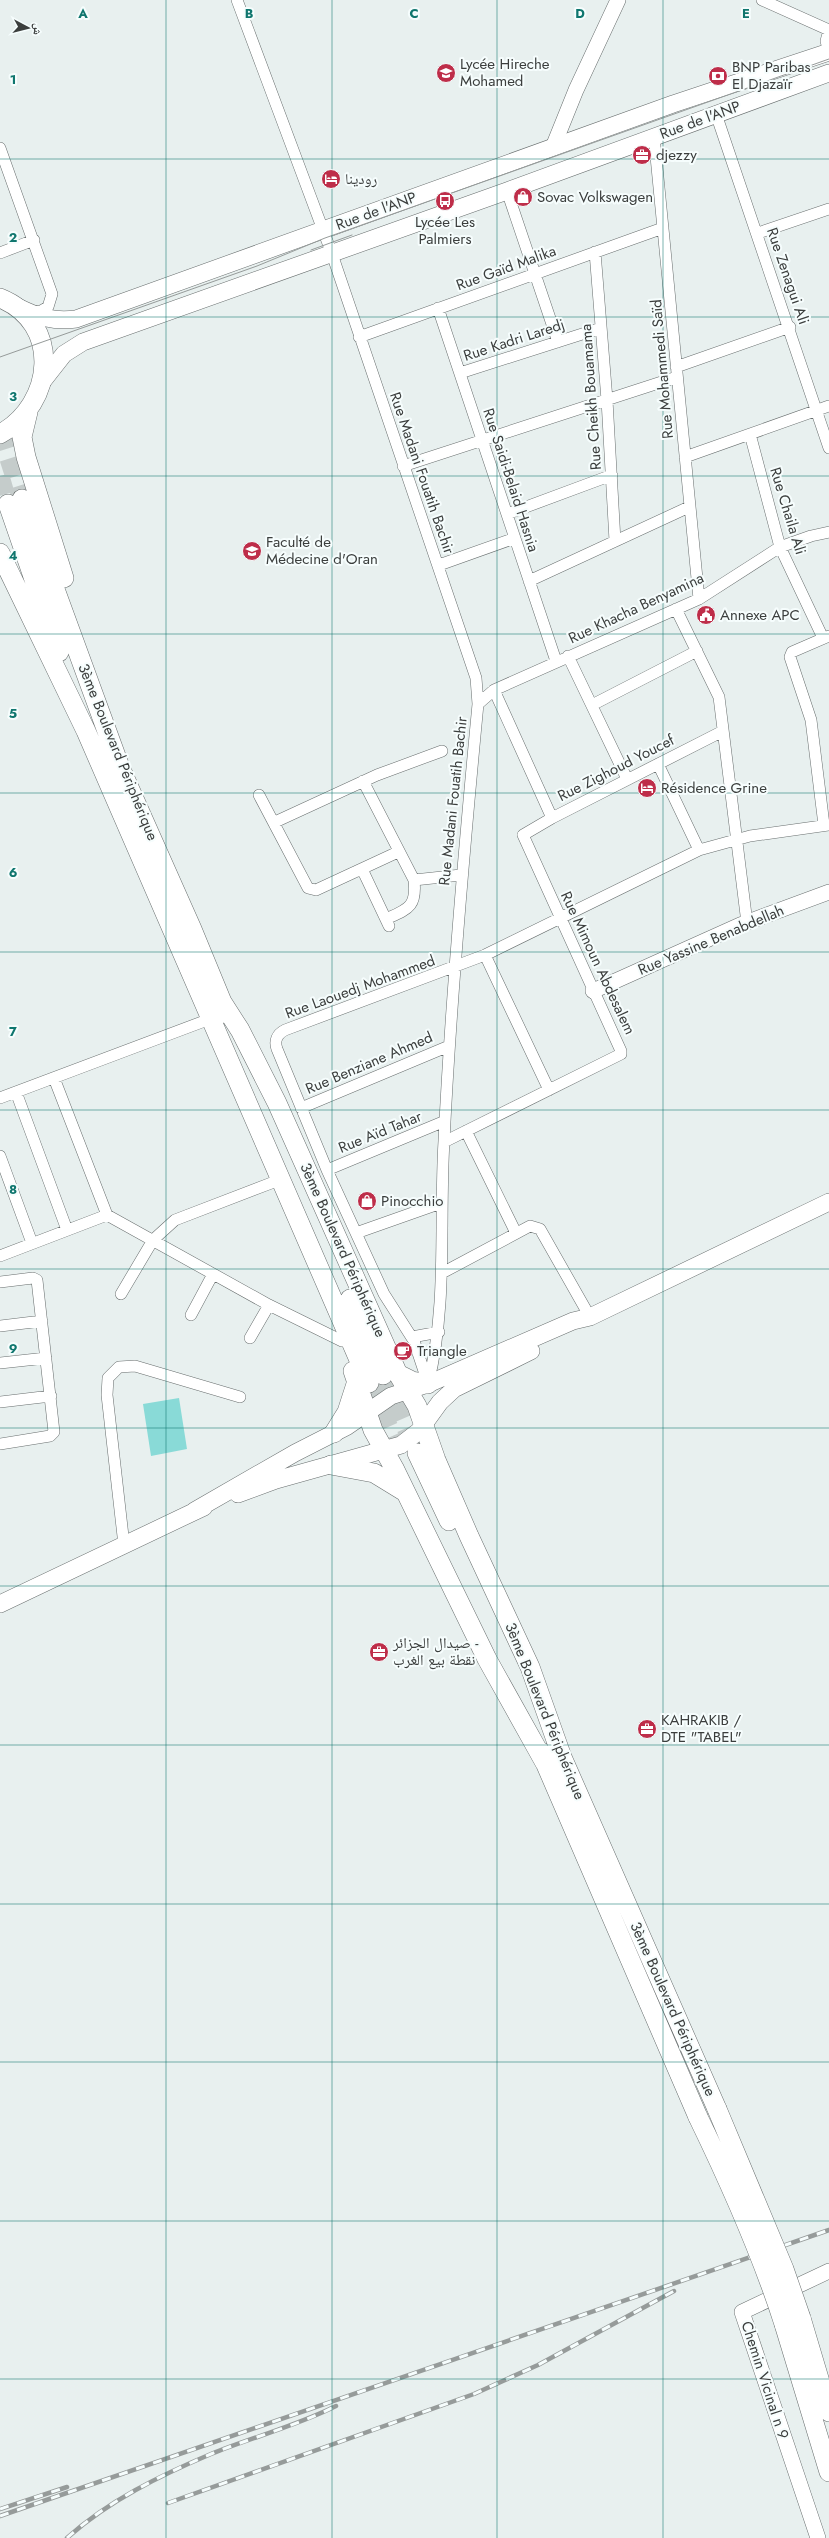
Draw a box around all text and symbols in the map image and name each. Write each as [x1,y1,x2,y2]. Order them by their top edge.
text: A [77,4,88,23]
text: B [245,4,254,23]
text: C [409,4,419,23]
text: D [575,4,585,23]
text: E [742,4,750,23]
north arrow [8,8,48,48]
text: ش [29,22,47,36]
place label: Lycée Hireche Mohamed [460,53,550,92]
place label: BNP Paribas El Djazaïr [732,56,811,95]
school or university icon: Lycée Hireche Mohamed [435,62,457,84]
bank icon: BNP Paribas El Djazaïr [707,65,729,87]
text: 1 [10,70,16,89]
street label: Rue de l'ANP [657,95,743,145]
office icon: djezzy [631,144,653,166]
place label: djezzy [656,144,697,166]
hotel icon: رودينا [320,168,342,190]
place label: رودينا [345,168,378,190]
street label: Rue de l'ANP [333,186,419,236]
shop icon: Sovac Volkswagen [512,186,534,208]
place label: Sovac Volkswagen [537,186,653,208]
bus stop icon: Lycée Les Palmiers [434,190,456,212]
place label: Lycée Les Palmiers [415,211,475,250]
street label: Rue Zenagui Ali [761,225,815,327]
text: 2 [9,228,17,247]
street label: Rue Gaïd Malika [453,240,559,296]
street label: Rue Mohammedi Saïd [645,298,679,440]
street label: Rue Kadri Laredj [461,313,567,367]
street label: Rue Cheikh Bouamama [575,323,607,471]
text: 3 [9,387,17,406]
street label: Rue Madani Fouatih Bachir [384,389,460,558]
street label: Rue Saidi-Belaid Hasnia [477,405,545,555]
street label: Rue Chaila Ali [764,465,812,557]
place label: Faculté de Médecine d'Oran [266,531,378,570]
school or university icon: Faculté de Médecine d'Oran [241,540,263,562]
text: 4 [8,546,18,565]
street label: Rue Khacha Benyamina [565,567,707,649]
public building icon: Annexe APC [695,604,717,626]
place label: Annexe APC [720,604,800,626]
street label: 3ème Boulevard Périphérique [72,660,164,844]
text: 5 [9,704,17,723]
street label: Rue Madani Fouatih Bachir [433,715,473,887]
street label: Rue Zighoud Youcef [554,729,679,807]
hotel icon: Résidence Grine [636,777,658,799]
place label: Résidence Grine [661,777,767,799]
text: 6 [9,863,18,882]
street label: Rue Mimoun Abdesalem [555,888,641,1038]
street label: Rue Yassine Benabdellah [635,899,787,981]
street label: Rue Laouedj Mohammed [282,950,438,1024]
text: 7 [9,1022,17,1041]
street label: Rue Benziane Ahmed [302,1026,436,1100]
street label: Rue Aïd Tahar [335,1105,426,1159]
street label: 3ème Boulevard Périphérique [294,1159,392,1341]
text: 8 [9,1180,17,1199]
shop icon: Pinocchio [356,1190,378,1212]
place label: Pinocchio [381,1190,444,1212]
text: 9 [9,1339,18,1358]
cafe icon: Triangle [392,1340,414,1362]
place label: Triangle [417,1340,467,1362]
street label: 3ème Boulevard Périphérique [499,1619,591,1803]
place label: صيدال الجزائر - نقطة بيع الغرب [392,1632,479,1671]
office icon: صيدال الجزائر - نقطة بيع الغرب [368,1641,390,1663]
place label: KAHRAKIB / DTE "TABEL" [661,1709,742,1748]
office icon: KAHRAKIB / DTE "TABEL" [636,1718,658,1740]
street label: 3ème Boulevard Périphérique [624,1918,722,2100]
street label: Chemin Vicinal n 9 [736,2318,794,2442]

